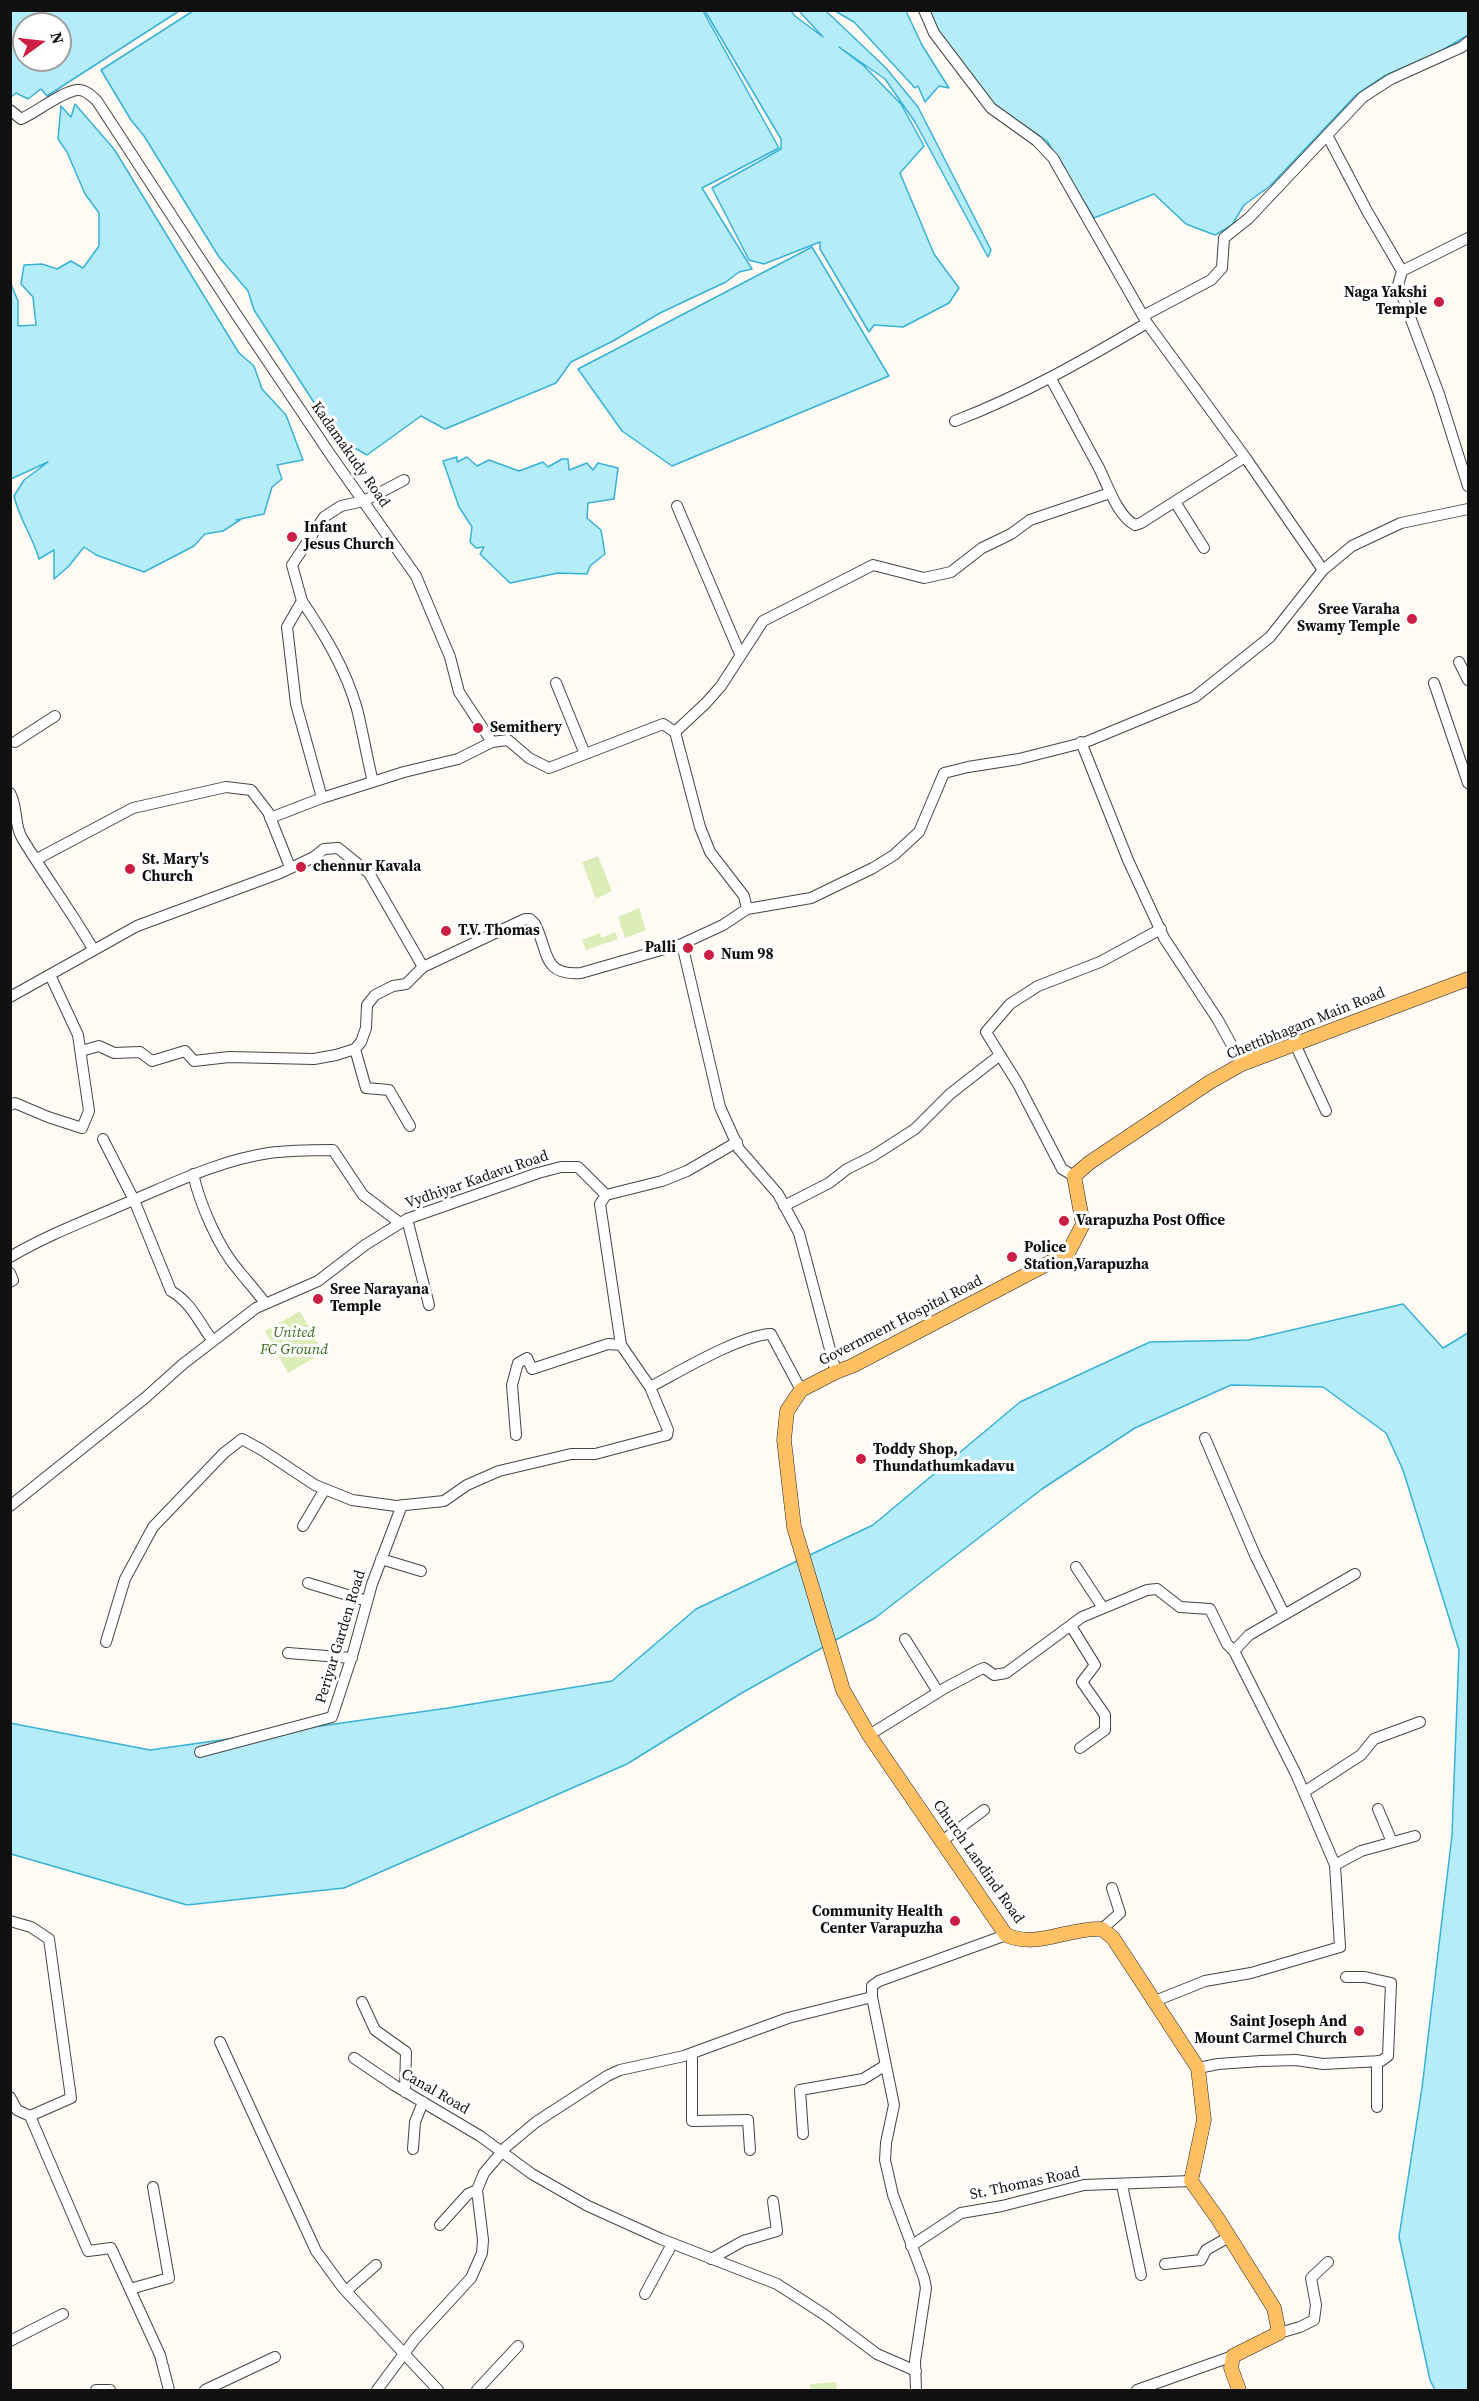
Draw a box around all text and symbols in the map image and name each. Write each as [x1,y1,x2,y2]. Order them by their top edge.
north arrow [12,12,72,72]
text: N [45,29,70,46]
place label: Naga Yakshi Temple [1344,284,1427,319]
marker: Naga Yakshi Temple [1432,295,1446,309]
street label: Kadamakudy Road [307,399,393,511]
place label: Infant Jesus Church [304,519,394,554]
marker: Infant Jesus Church [285,530,299,544]
place label: Sree Varaha Swamy Temple [1297,601,1400,636]
marker: Sree Varaha Swamy Temple [1405,612,1419,626]
place label: Semithery [490,719,562,737]
marker: Semithery [471,721,485,735]
place label: St. Mary's Church [142,851,209,886]
place label: chennur Kavala [313,858,421,876]
marker: chennur Kavala [294,860,308,874]
marker: St. Mary's Church [123,862,137,876]
place label: T.V. Thomas [458,922,540,940]
marker: T.V. Thomas [439,924,453,938]
place label: Palli [645,939,676,957]
marker: Palli [681,941,695,955]
place label: Num 98 [721,946,774,964]
marker: Num 98 [702,948,716,962]
street label: Chettibhagam Main Road [1224,984,1388,1064]
street label: Vydhiyar Kadavu Road [403,1147,551,1213]
place label: Varapuzha Post Office [1076,1212,1225,1230]
marker: Varapuzha Post Office [1057,1214,1071,1228]
place label: Police Station,Varapuzha [1024,1239,1149,1274]
marker: Police Station,Varapuzha [1005,1250,1019,1264]
street label: Government Hospital Road [816,1272,986,1370]
place label: Sree Narayana Temple [330,1281,429,1316]
marker: Sree Narayana Temple [311,1292,325,1306]
park label: United FC Ground [260,1324,328,1359]
place label: Toddy Shop, Thundathumkadavu [873,1441,1014,1476]
marker: Toddy Shop, Thundathumkadavu [854,1452,868,1466]
street label: Periyar Garden Road [312,1568,370,1706]
street label: Church Landind Road [929,1797,1027,1927]
place label: Community Health Center Varapuzha [812,1903,943,1938]
marker: Community Health Center Varapuzha [948,1914,962,1928]
place label: Saint Joseph And Mount Carmel Church [1194,2013,1347,2048]
marker: Saint Joseph And Mount Carmel Church [1352,2024,1366,2038]
street label: Canal Road [398,2065,472,2119]
street label: St. Thomas Road [968,2164,1082,2204]

